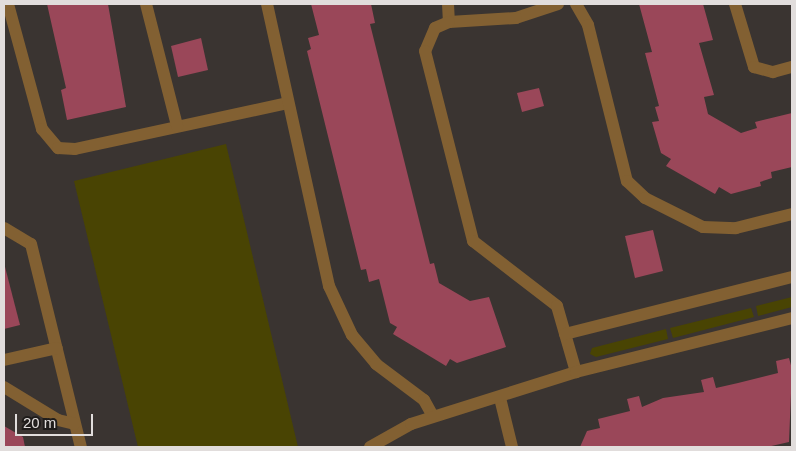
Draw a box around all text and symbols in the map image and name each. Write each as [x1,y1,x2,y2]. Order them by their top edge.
scale bar [18,404,95,436]
text: 20 m [23,414,56,431]

